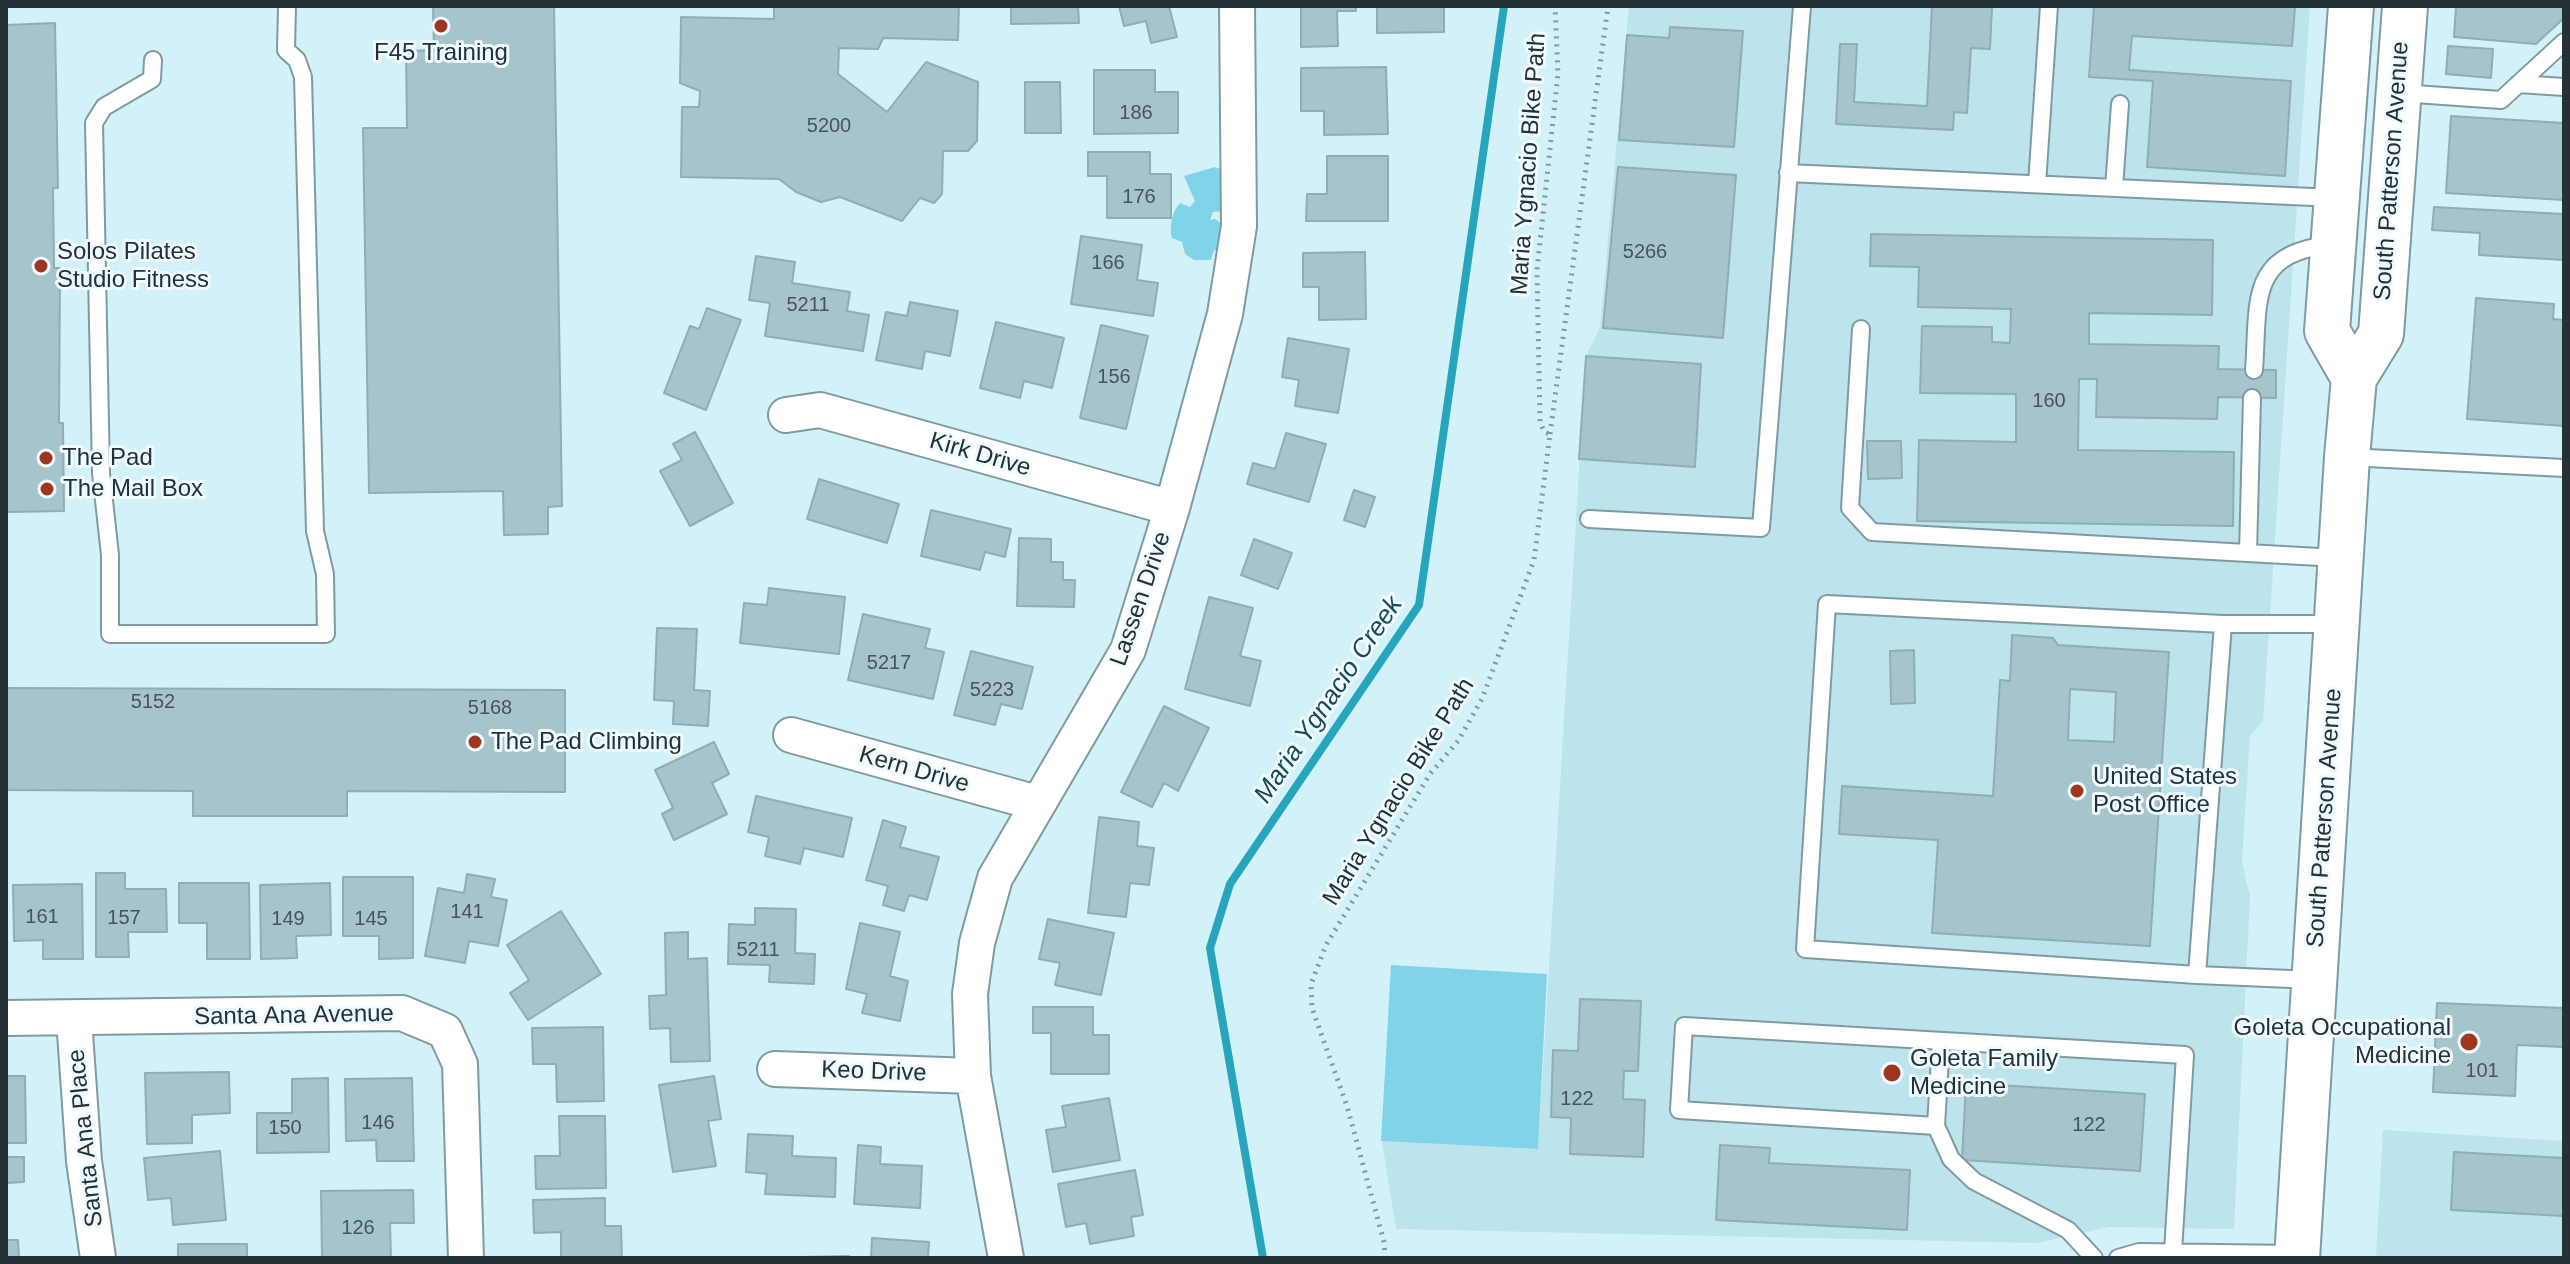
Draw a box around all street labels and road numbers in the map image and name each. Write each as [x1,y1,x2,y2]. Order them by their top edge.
street label: Maria Ygnacio Bike Path [1505,32,1553,296]
street label: South Patterson Avenue [2369,40,2415,302]
street label: Kirk Drive [926,427,1034,483]
street label: Lassen Drive [1105,528,1177,670]
street label: Maria Ygnacio Bike Path [1317,673,1481,911]
street label: South Patterson Avenue [2302,687,2348,949]
street label: Kern Drive [856,741,972,799]
street label: Santa Ana Avenue [194,1000,394,1032]
street label: Santa Ana Place [62,1048,110,1228]
street label: Keo Drive [821,1056,927,1088]

